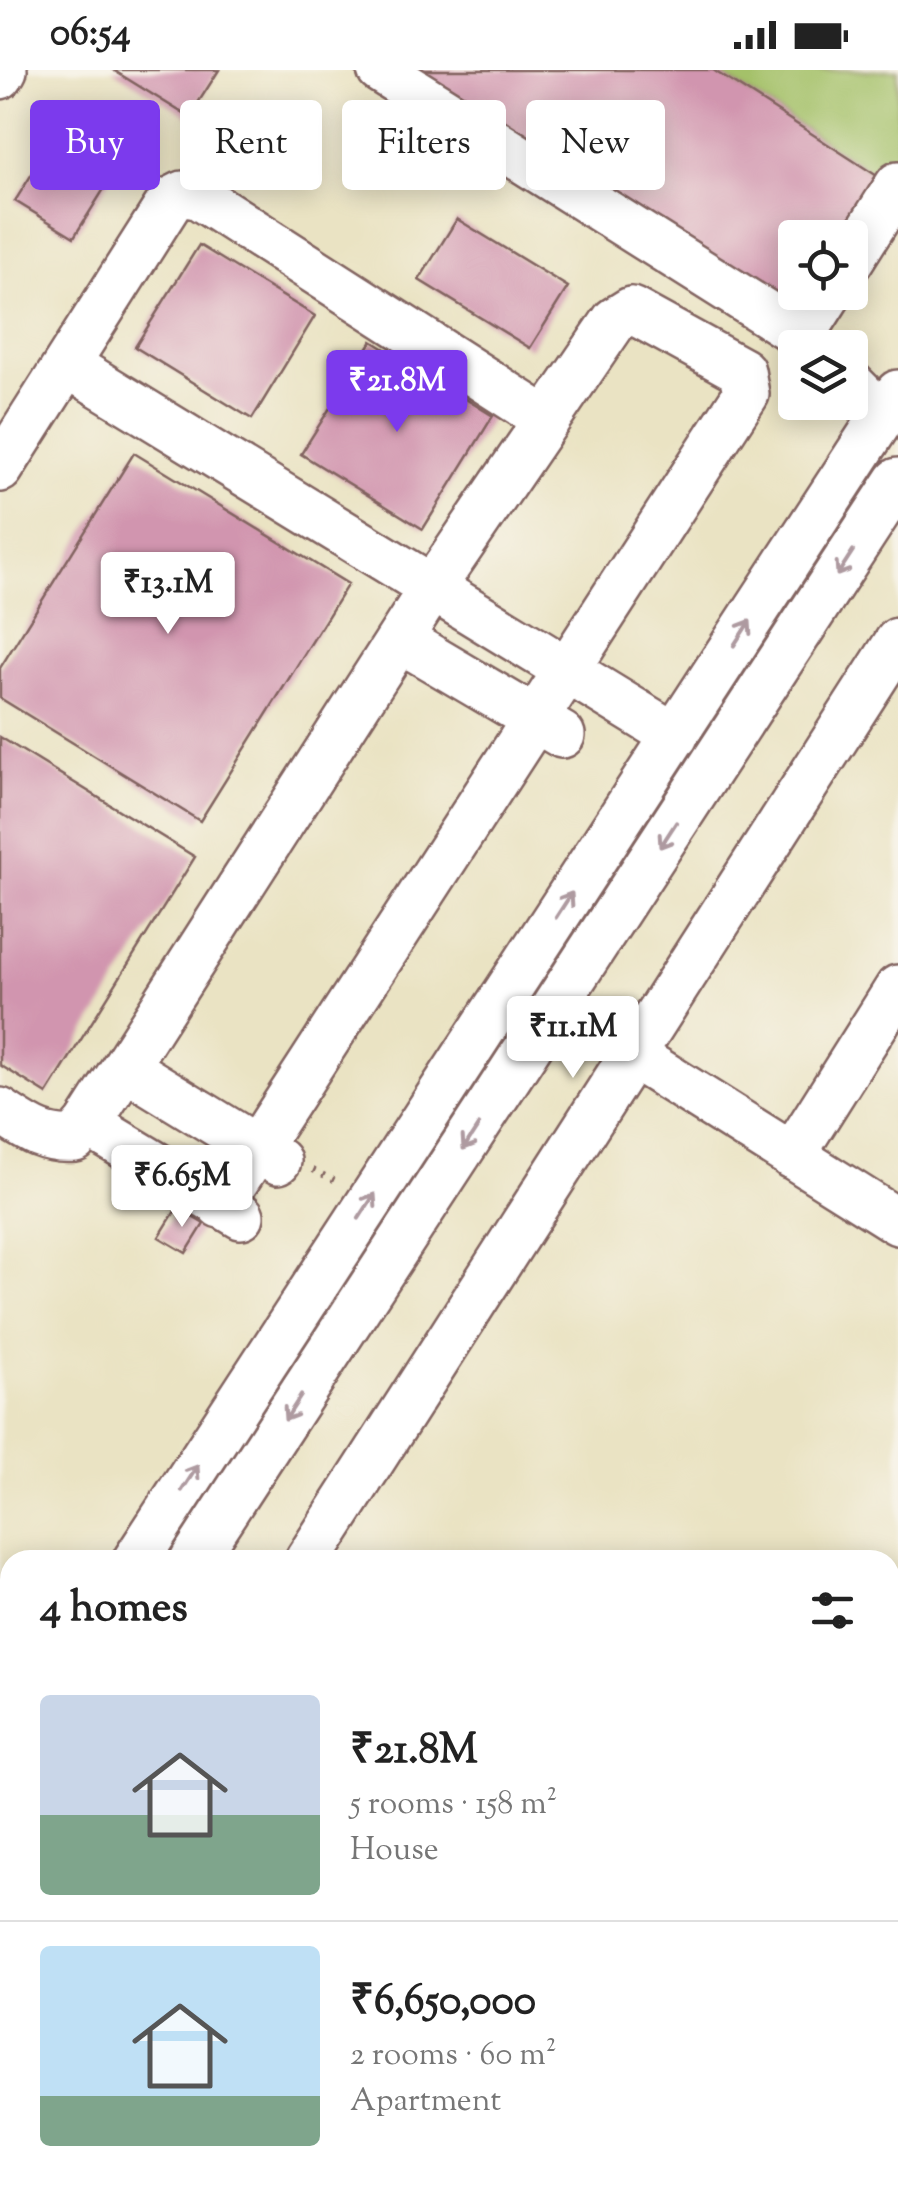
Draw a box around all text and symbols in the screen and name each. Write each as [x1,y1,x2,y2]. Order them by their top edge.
text: 06:54 [50,8,131,62]
chip: Buy [30,100,160,190]
chip: Rent [180,100,322,190]
chip: Filters [342,100,506,190]
chip: New [526,100,665,190]
map controls [778,220,868,420]
button: locate [778,220,868,310]
button: layers [778,330,868,420]
pin: ₹21.8M [316,350,478,435]
text: ₹21.8M [348,359,446,405]
one-way arrow [834,548,855,576]
pin: ₹13.1M [87,552,249,637]
text: ₹13.1M [123,561,213,607]
one-way arrow [731,619,752,647]
one-way arrow [657,821,678,849]
one-way arrow [554,891,575,919]
pin: ₹11.1M [492,996,654,1081]
text: ₹11.1M [529,1005,617,1051]
one-way arrow [461,1122,482,1150]
pin: ₹6.65M [101,1145,263,1230]
text: ₹6.65M [133,1154,231,1200]
one-way arrow [357,1192,378,1221]
one-way arrow [282,1394,303,1422]
one-way arrow [179,1465,200,1493]
text: 4 homes [40,1580,188,1640]
icon: filters [805,1583,860,1638]
text: ₹21.8M [350,1722,478,1782]
icon: home [120,1735,240,1855]
text: 5 rooms · 158 m² [350,1782,557,1828]
text: House [350,1828,439,1874]
text: ₹6,650,000 [350,1973,536,2033]
icon: home [120,1986,240,2106]
text: 2 rooms · 60 m² [350,2033,556,2079]
text: Apartment [350,2079,501,2125]

